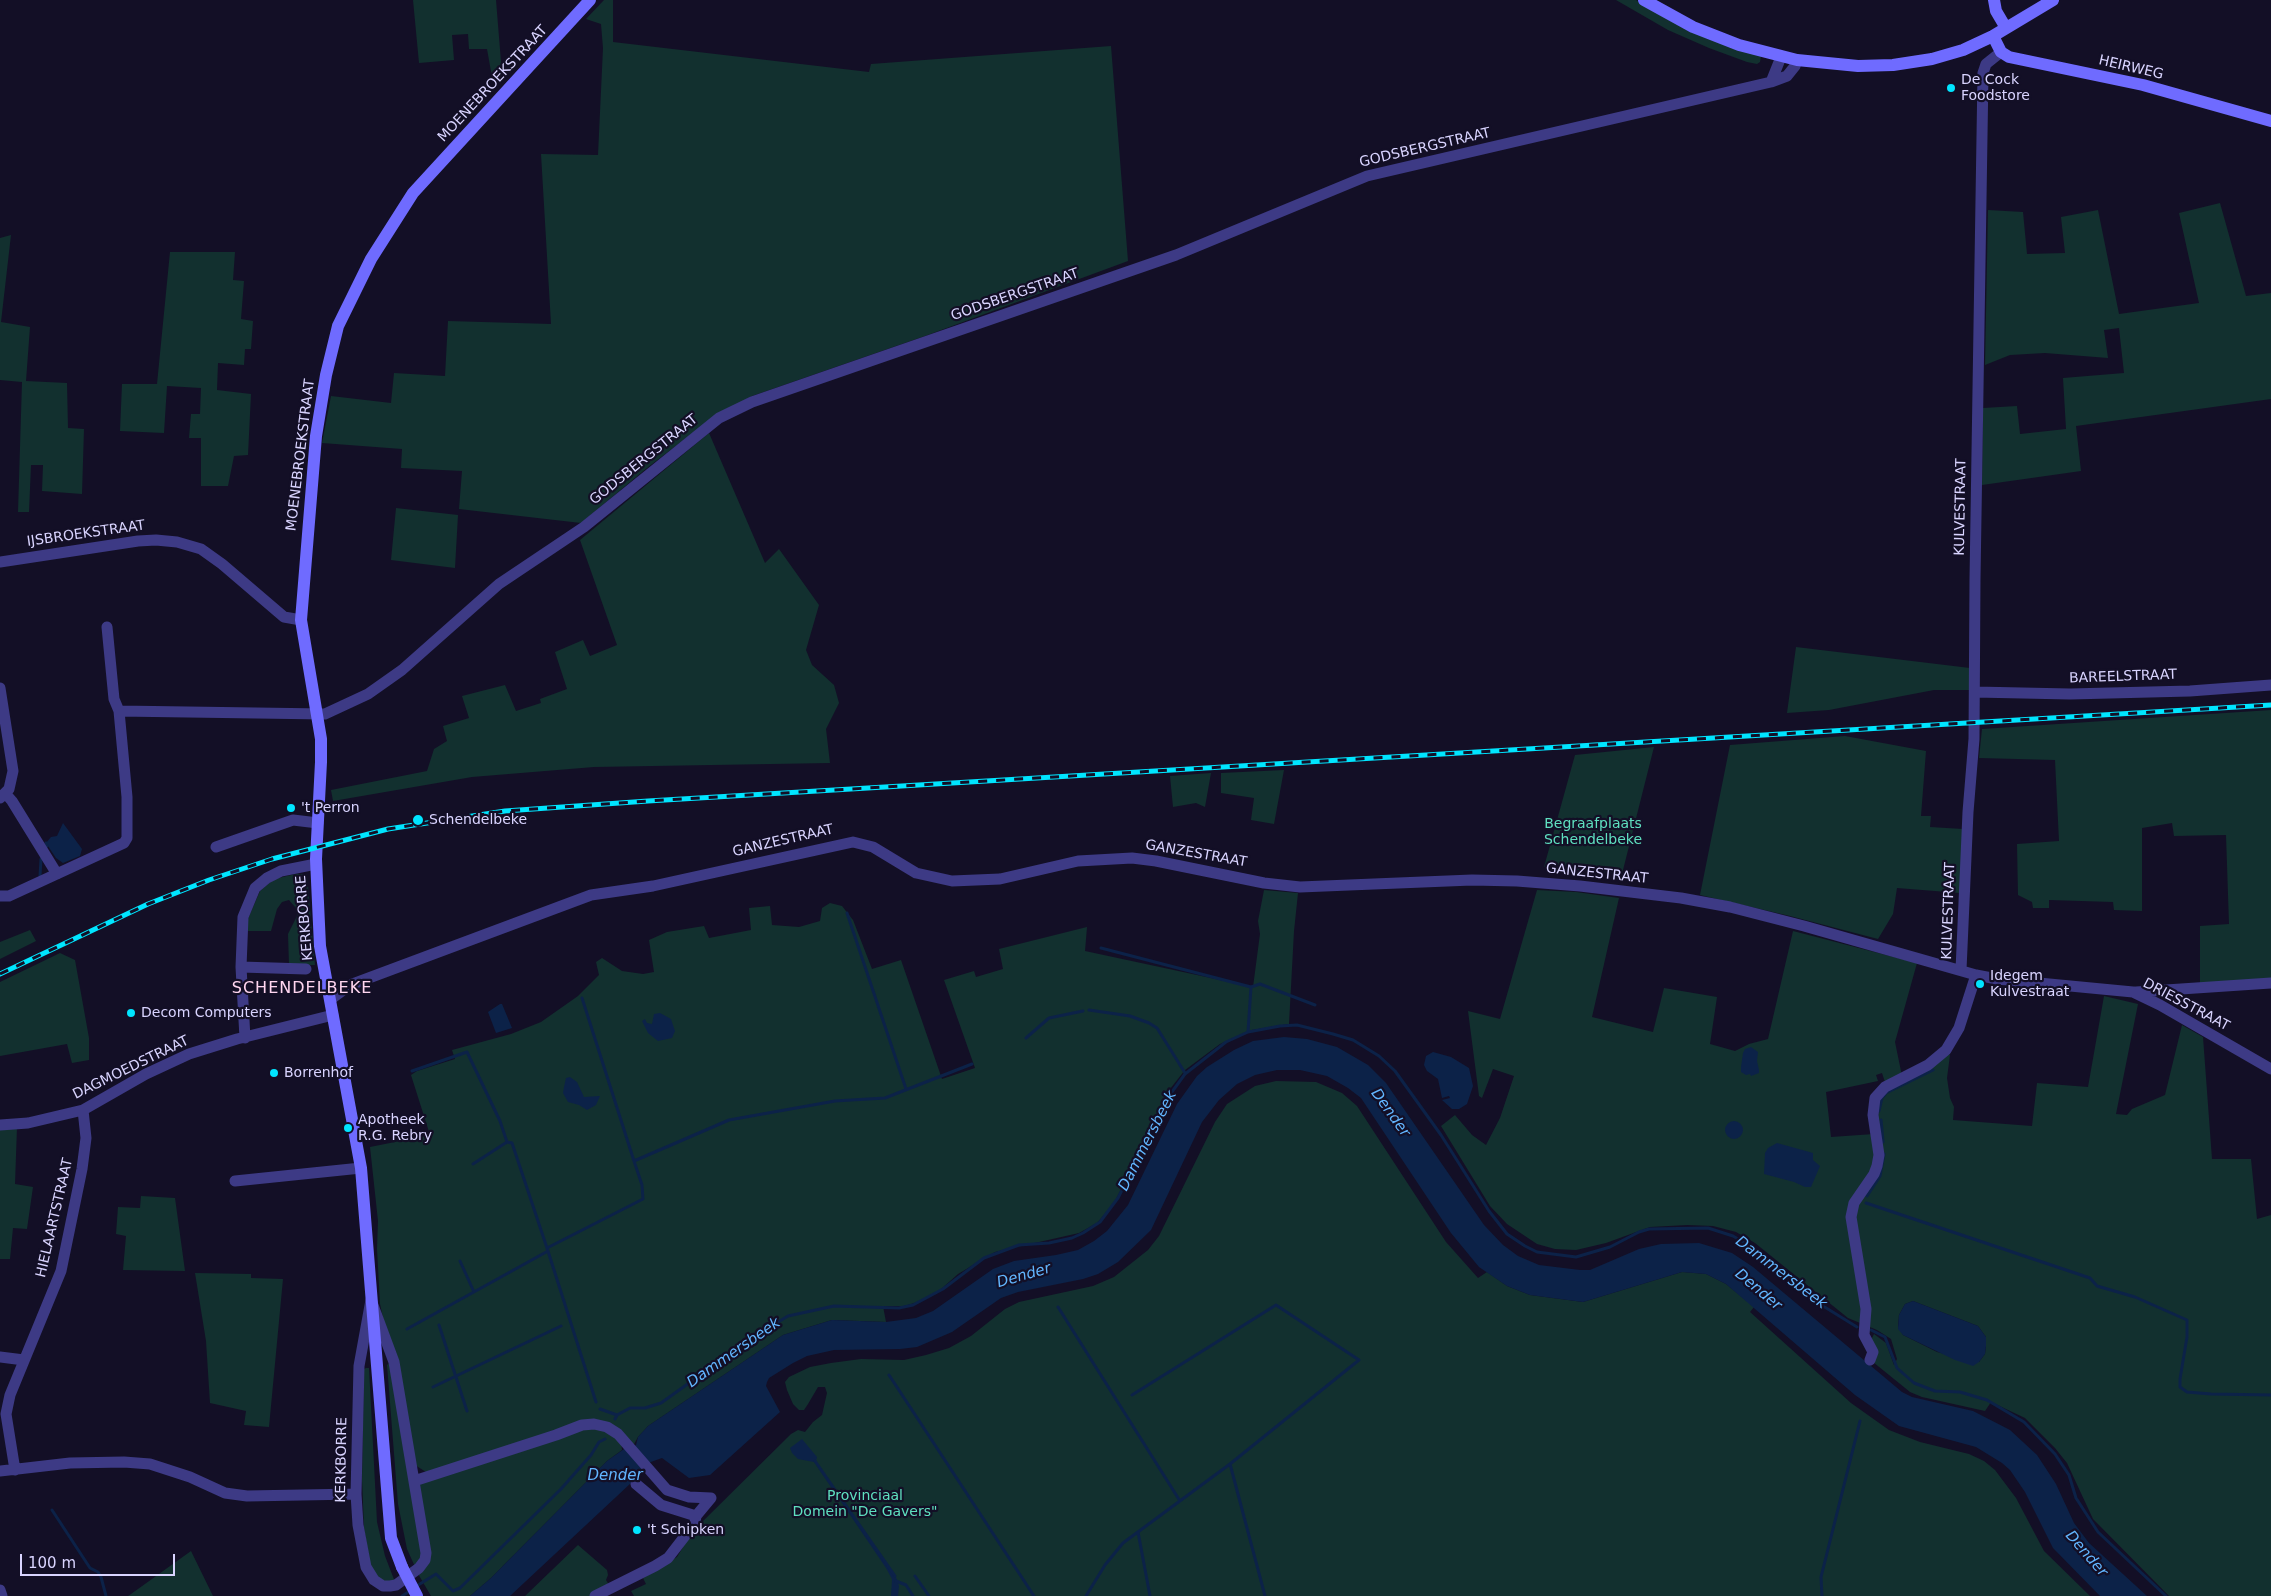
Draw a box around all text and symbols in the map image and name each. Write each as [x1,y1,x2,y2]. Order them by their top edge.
street label: MOENEBROEKSTRAAT [435,22,551,146]
street label: HEIRWEG [2097,52,2165,84]
place label: De Cock Foodstore [1961,72,2030,104]
marker: De Cock Foodstore [1945,82,1957,94]
street label: GODSBERGSTRAAT [1358,125,1492,171]
street label: GODSBERGSTRAAT [949,265,1081,325]
street label: MOENEBROEKSTRAAT [283,378,319,532]
street label: GODSBERGSTRAAT [587,411,701,509]
street label: KULVESTRAAT [1952,458,1970,556]
street label: IJSBROEKSTRAAT [26,517,146,551]
street label: BAREELSTRAAT [2069,667,2177,687]
place label: 't Perron [301,800,360,816]
marker: 't Perron [285,802,297,814]
place label: Schendelbeke [429,812,527,828]
marker: Schendelbeke [411,813,425,827]
park label: Begraafplaats Schendelbeke [1544,816,1642,849]
street label: GANZESTRAAT [731,821,835,861]
street label: GANZESTRAAT [1144,837,1248,871]
street label: GANZESTRAAT [1545,860,1649,888]
street label: KULVESTRAAT [1939,862,1959,960]
street label: KERKBORRE [293,875,317,961]
place label: Idegem Kulvestraat [1990,968,2069,1000]
street label: DRIESSTRAAT [2140,975,2232,1035]
marker: Idegem Kulvestraat [1974,978,1986,990]
district label: SCHENDELBEKE [230,979,374,999]
place label: Decom Computers [141,1005,272,1021]
marker: Decom Computers [125,1007,137,1019]
street label: DAGMOEDSTRAAT [70,1033,192,1103]
place label: Borrenhof [284,1065,353,1081]
marker: Borrenhof [268,1067,280,1079]
water label: Dender [1366,1085,1414,1141]
water label: Dammersbeek [1115,1088,1181,1194]
place label: Apotheek R.G. Rebry [358,1112,432,1144]
marker: Apotheek R.G. Rebry [342,1122,354,1134]
street label: HIELAARTSTRAAT [33,1157,77,1279]
water label: Dammersbeek [1732,1233,1830,1313]
water label: Dender [995,1260,1053,1292]
water label: Dender [1731,1265,1785,1315]
water label: Dammersbeek [684,1314,784,1392]
street label: KERKBORRE [333,1417,351,1503]
water label: Dender [587,1467,643,1485]
park label: Provinciaal Domein "De Gavers" [793,1488,937,1520]
place label: 't Schipken [647,1522,724,1538]
marker: 't Schipken [631,1524,643,1536]
water label: Dender [2061,1527,2111,1581]
scale bar [22,1544,178,1576]
text: 100 m [28,1554,76,1572]

